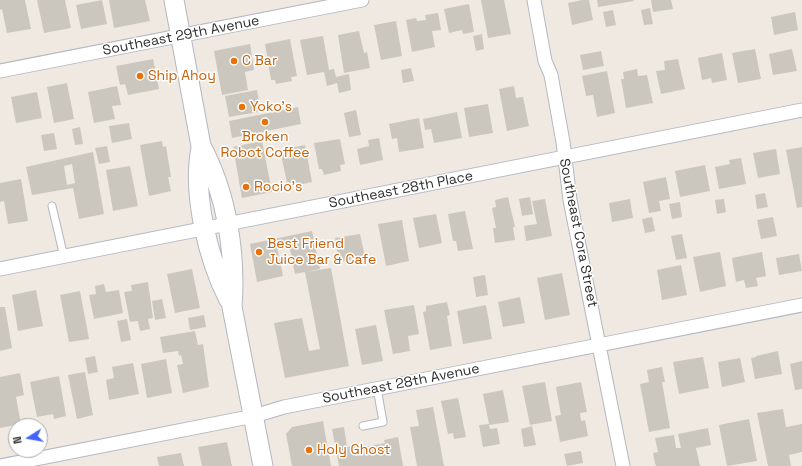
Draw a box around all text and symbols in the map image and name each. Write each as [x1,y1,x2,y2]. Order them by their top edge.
street label: Southeast 29th Avenue [101,13,261,59]
place label: C Bar [242,53,277,69]
marker: C Bar [229,56,239,66]
place label: Ship Ahoy [148,68,216,84]
marker: Ship Ahoy [135,71,145,81]
place label: Yoko's [250,99,292,115]
marker: Yoko's [237,102,247,112]
marker: Broken Robot Coffee [260,117,270,127]
place label: Broken Robot Coffee [220,129,310,162]
street label: Southeast Cora Street [555,157,601,309]
street label: Southeast 28th Place [327,168,475,212]
place label: Rocio's [254,179,302,195]
marker: Rocio's [241,182,251,192]
place label: Best Friend Juice Bar & Cafe [267,236,376,268]
marker: Best Friend Juice Bar & Cafe [254,247,264,257]
street label: Southeast 28th Avenue [321,361,481,407]
north arrow [8,418,48,458]
text: N [10,435,25,445]
place label: Holy Ghost [317,442,391,458]
marker: Holy Ghost [304,445,314,455]

